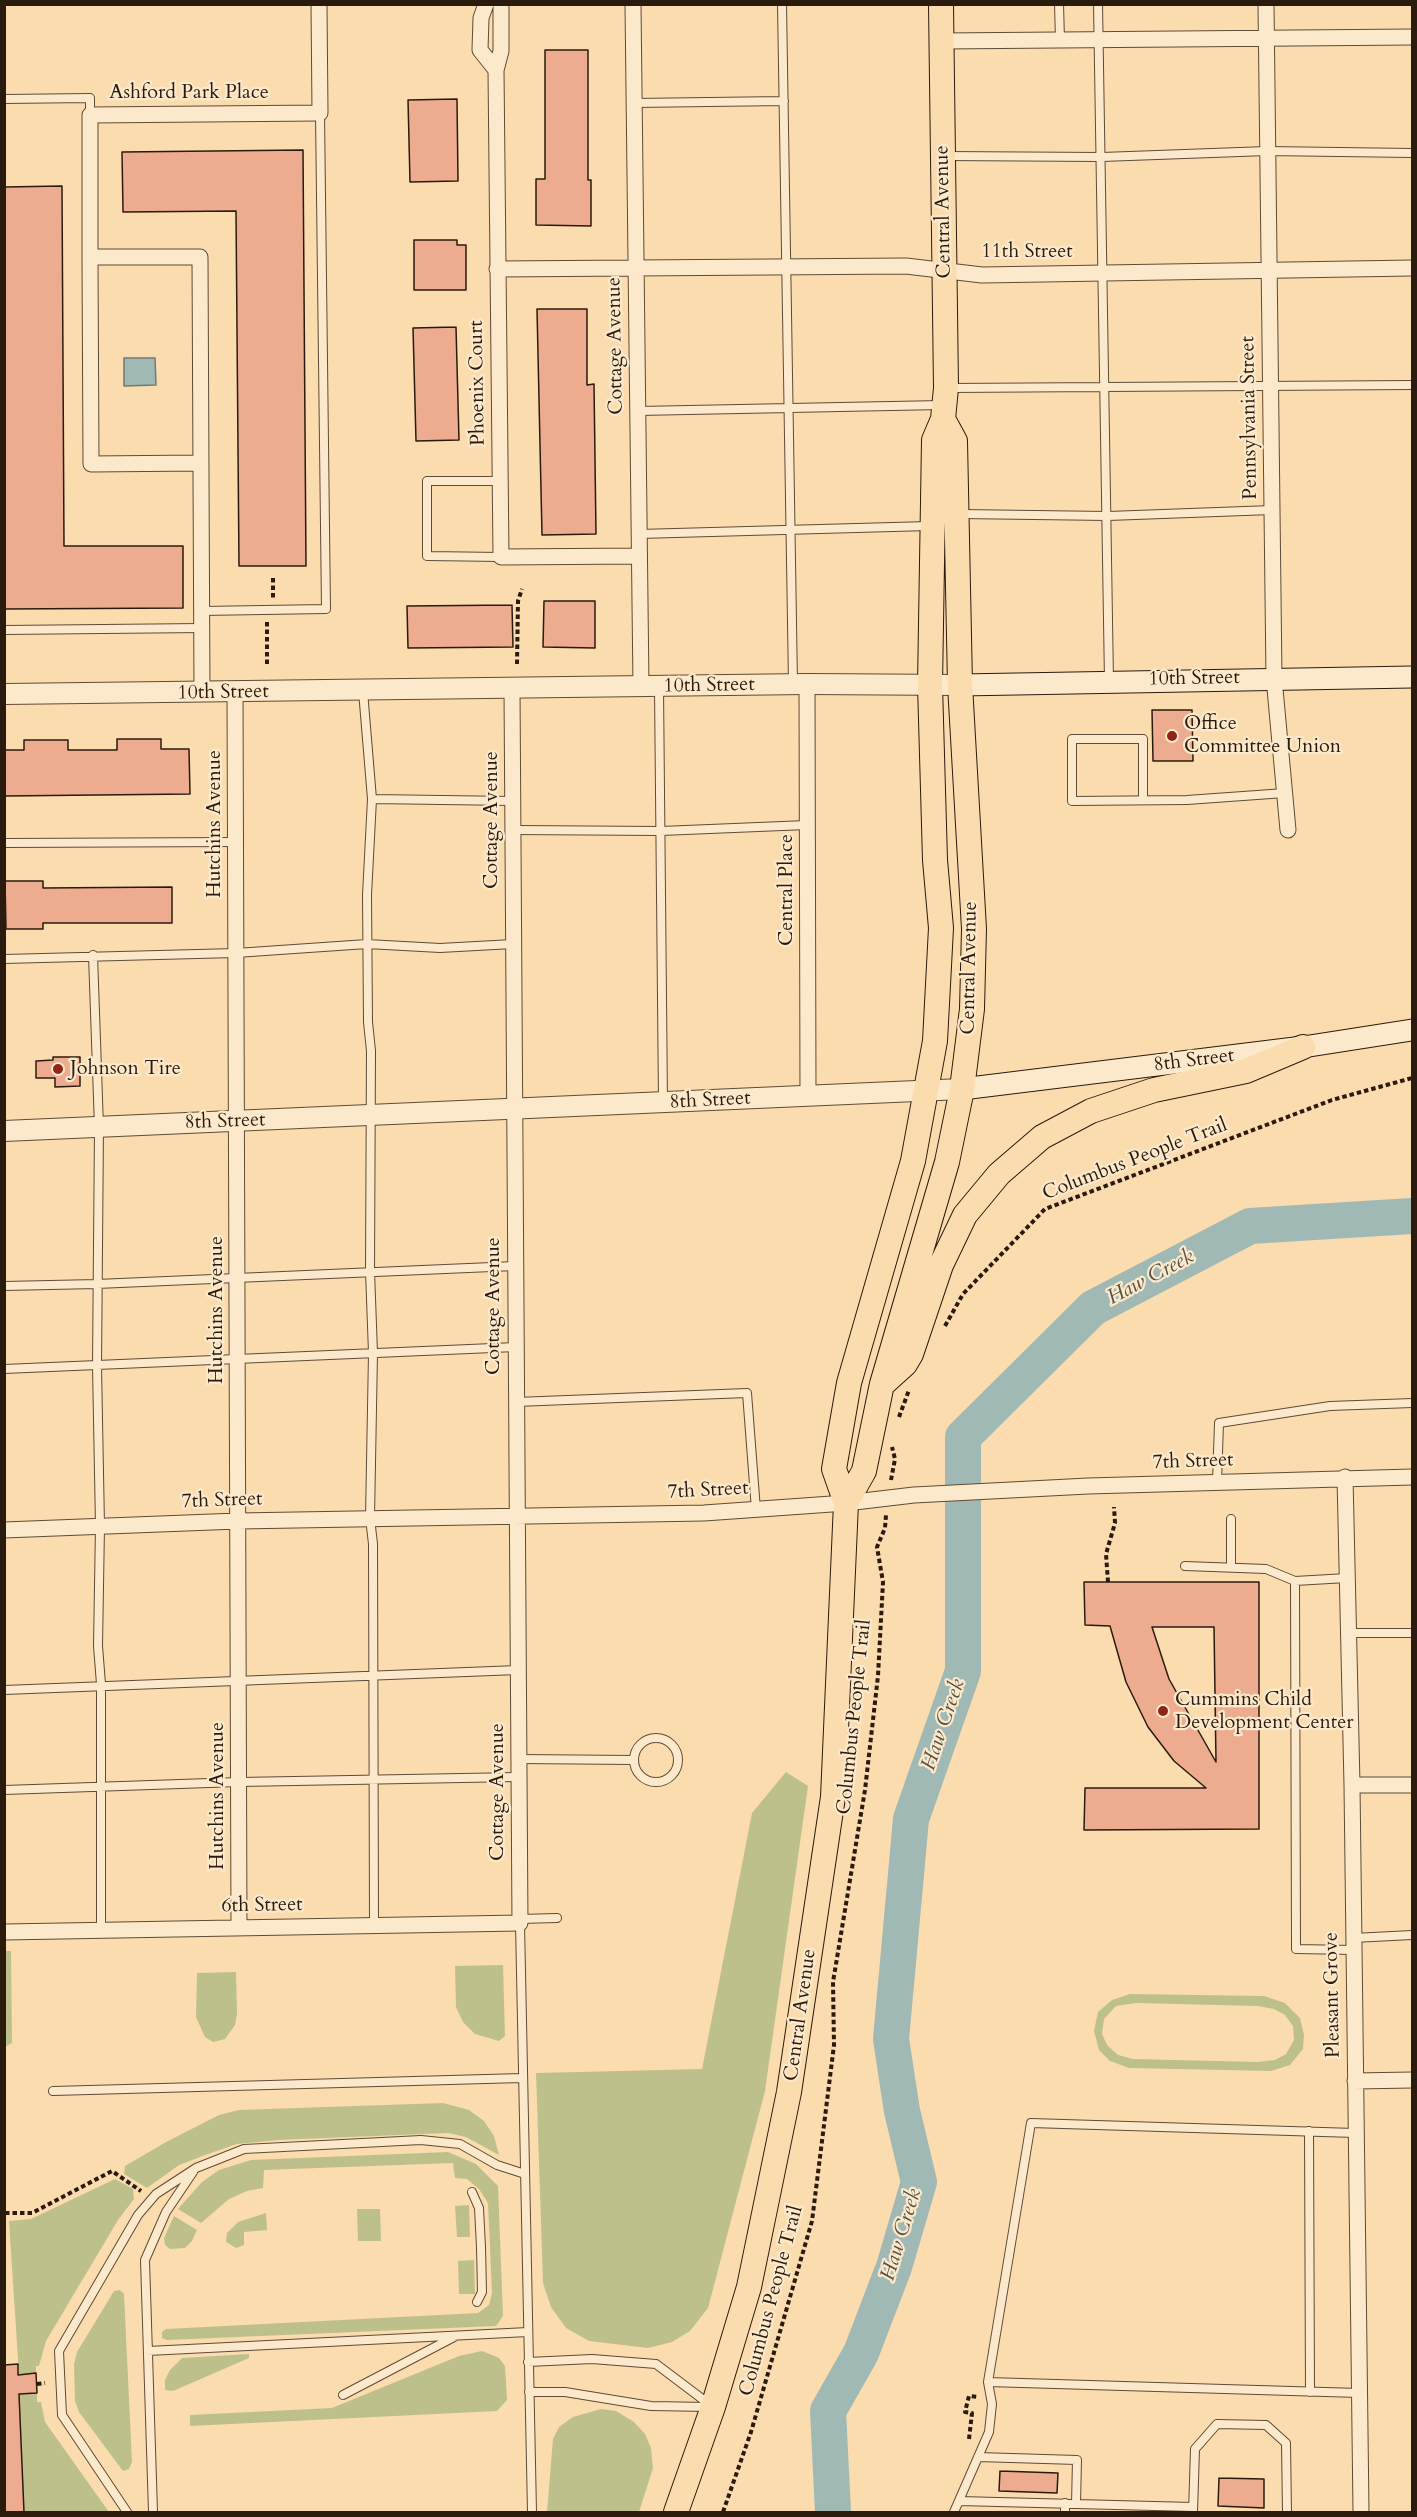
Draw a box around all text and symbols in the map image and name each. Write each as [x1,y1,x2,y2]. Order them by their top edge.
street label: Ashford Park Place [109,81,269,105]
street label: Central Avenue [931,145,957,279]
street label: 11th Street [981,240,1073,264]
street label: Cottage Avenue [603,277,629,415]
street label: Phoenix Court [465,320,491,446]
street label: Pennsylvania Street [1237,336,1263,500]
street label: 10th Street [1148,666,1240,692]
street label: 10th Street [663,673,755,699]
street label: 10th Street [177,680,269,706]
place label: Office Committee Union [1184,712,1341,759]
marker: Office Committee Union [1165,729,1179,743]
street label: Hutchins Avenue [203,750,227,898]
street label: Cottage Avenue [480,751,504,889]
street label: Central Place [775,834,799,946]
street label: Central Avenue [957,901,983,1035]
street label: 8th Street [1152,1044,1236,1078]
place label: Johnson Tire [70,1057,181,1081]
marker: Johnson Tire [51,1062,65,1076]
street label: 8th Street [669,1087,751,1115]
street label: 8th Street [184,1109,266,1135]
street label: Columbus People Trail [1039,1114,1231,1206]
street label: Hutchins Avenue [205,1236,229,1384]
street label: Cottage Avenue [482,1237,506,1375]
water label: Haw Creek [1103,1245,1199,1311]
street label: 7th Street [1152,1449,1234,1475]
street label: 7th Street [667,1477,749,1505]
street label: 7th Street [181,1488,263,1514]
street label: Columbus People Trail [833,1618,877,1816]
water label: Haw Creek [917,1676,971,1774]
place label: Cummins Child Development Center [1175,1688,1354,1735]
marker: Cummins Child Development Center [1156,1704,1170,1718]
street label: Hutchins Avenue [206,1722,230,1870]
street label: Cottage Avenue [486,1723,510,1861]
street label: 6th Street [221,1893,303,1919]
street label: Pleasant Grove [1320,1932,1346,2058]
street label: Central Avenue [780,1947,822,2083]
water label: Haw Creek [876,2186,928,2284]
street label: Columbus People Trail [735,2203,809,2399]

